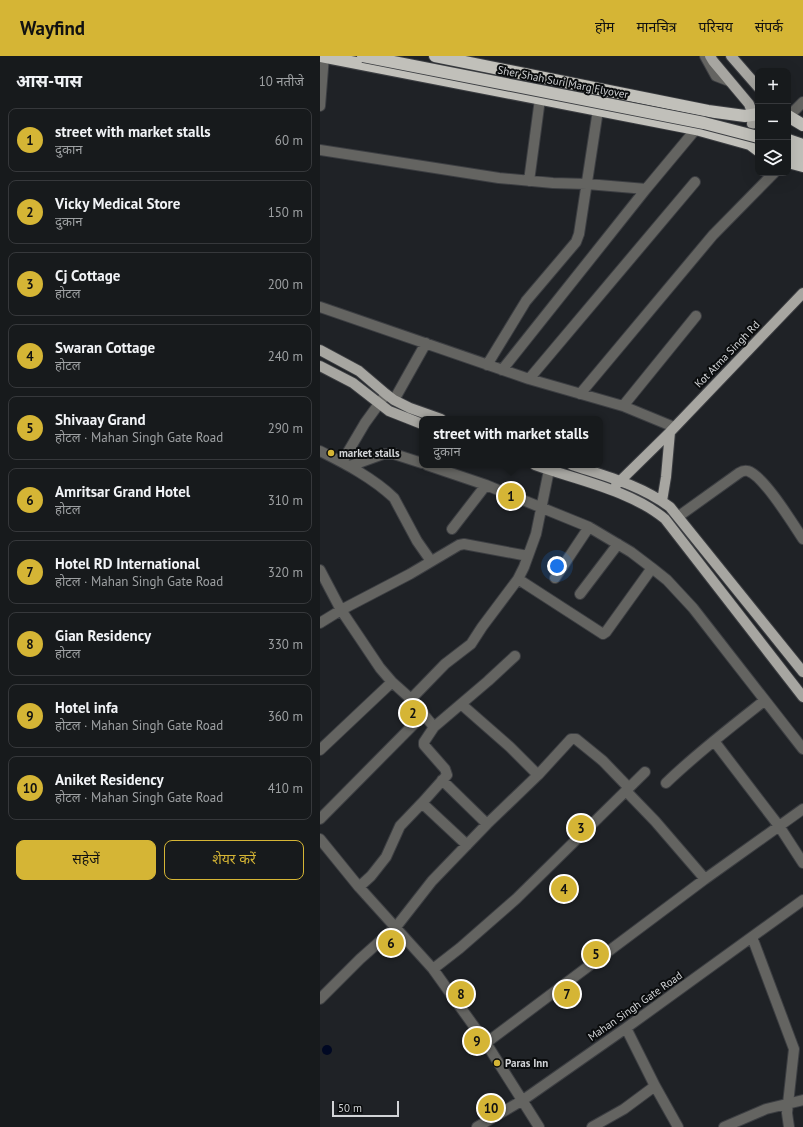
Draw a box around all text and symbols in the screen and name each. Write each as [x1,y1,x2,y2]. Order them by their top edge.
text: Wayfind [20,16,85,40]
text: होम [595,18,614,36]
text: मानचित्र [636,18,677,36]
text: परिचय [699,18,733,36]
text: संपर्क [755,18,783,36]
street label: Sher Shah Suri Marg Flyover [497,62,630,102]
map controls [755,68,791,176]
button: + [755,68,791,104]
text: आस-पास [16,70,82,92]
text: 10 नतीजे [259,73,304,90]
button: − [755,104,791,140]
text: street with market stalls [55,122,211,141]
text: 1 [26,132,34,149]
text: 60 m [275,132,303,149]
button: layers [755,140,791,176]
text: दुकान [55,141,82,158]
text: Vicky Medical Store [55,194,181,213]
text: 2 [26,204,34,221]
text: 150 m [268,204,303,221]
text: दुकान [55,213,82,230]
text: Cj Cottage [55,266,120,285]
text: 3 [26,276,34,293]
text: 200 m [268,276,303,293]
text: होटल [55,285,81,302]
street label: Kot Atma Singh Rd [691,317,763,390]
text: Swaran Cottage [55,338,155,357]
text: 4 [26,348,34,365]
text: 240 m [268,348,303,365]
text: होटल [55,357,81,374]
text: Shivaay Grand [55,410,146,429]
popup [419,416,603,468]
text: 5 [26,420,34,437]
text: 290 m [268,420,303,437]
text: street with market stalls [433,424,589,443]
text: होटल · Mahan Singh Gate Road [55,429,223,446]
text: दुकान [433,443,461,460]
place label: market stalls [339,446,400,460]
marker: market stalls [326,448,336,458]
pin: 1 [498,481,524,511]
text: Amritsar Grand Hotel [55,482,190,501]
text: 6 [26,492,34,509]
text: 310 m [268,492,303,509]
text: होटल [55,501,81,518]
text: Hotel RD International [55,554,200,573]
your location [547,556,567,576]
text: 7 [26,564,34,581]
text: 320 m [268,564,303,581]
text: होटल · Mahan Singh Gate Road [55,573,223,590]
text: Gian Residency [55,626,151,645]
text: 8 [26,636,34,653]
text: 330 m [268,636,303,653]
text: होटल [55,645,81,662]
text: Hotel infa [55,698,118,717]
pin: 2 [400,698,426,728]
text: 9 [26,708,34,725]
text: 360 m [268,708,303,725]
text: होटल · Mahan Singh Gate Road [55,717,223,734]
text: Aniket Residency [55,770,164,789]
text: 10 [23,780,37,797]
text: 410 m [268,780,303,797]
text: होटल · Mahan Singh Gate Road [55,789,223,806]
pin: 3 [568,813,594,843]
button: सहेजें [16,840,156,880]
button: शेयर करें [164,840,304,880]
pin: 4 [551,874,577,904]
pin: 6 [378,928,404,958]
pin: 5 [583,939,609,969]
street label: Mahan Singh Gate Road [585,968,685,1044]
pin: 8 [448,979,474,1009]
pin: 7 [554,979,580,1009]
pin: 9 [464,1026,490,1056]
place label: Paras Inn [505,1056,548,1070]
marker: Paras Inn [492,1058,502,1068]
pin: 10 [478,1093,504,1123]
scale bar [332,1099,399,1118]
text: 50 m [338,1101,362,1115]

